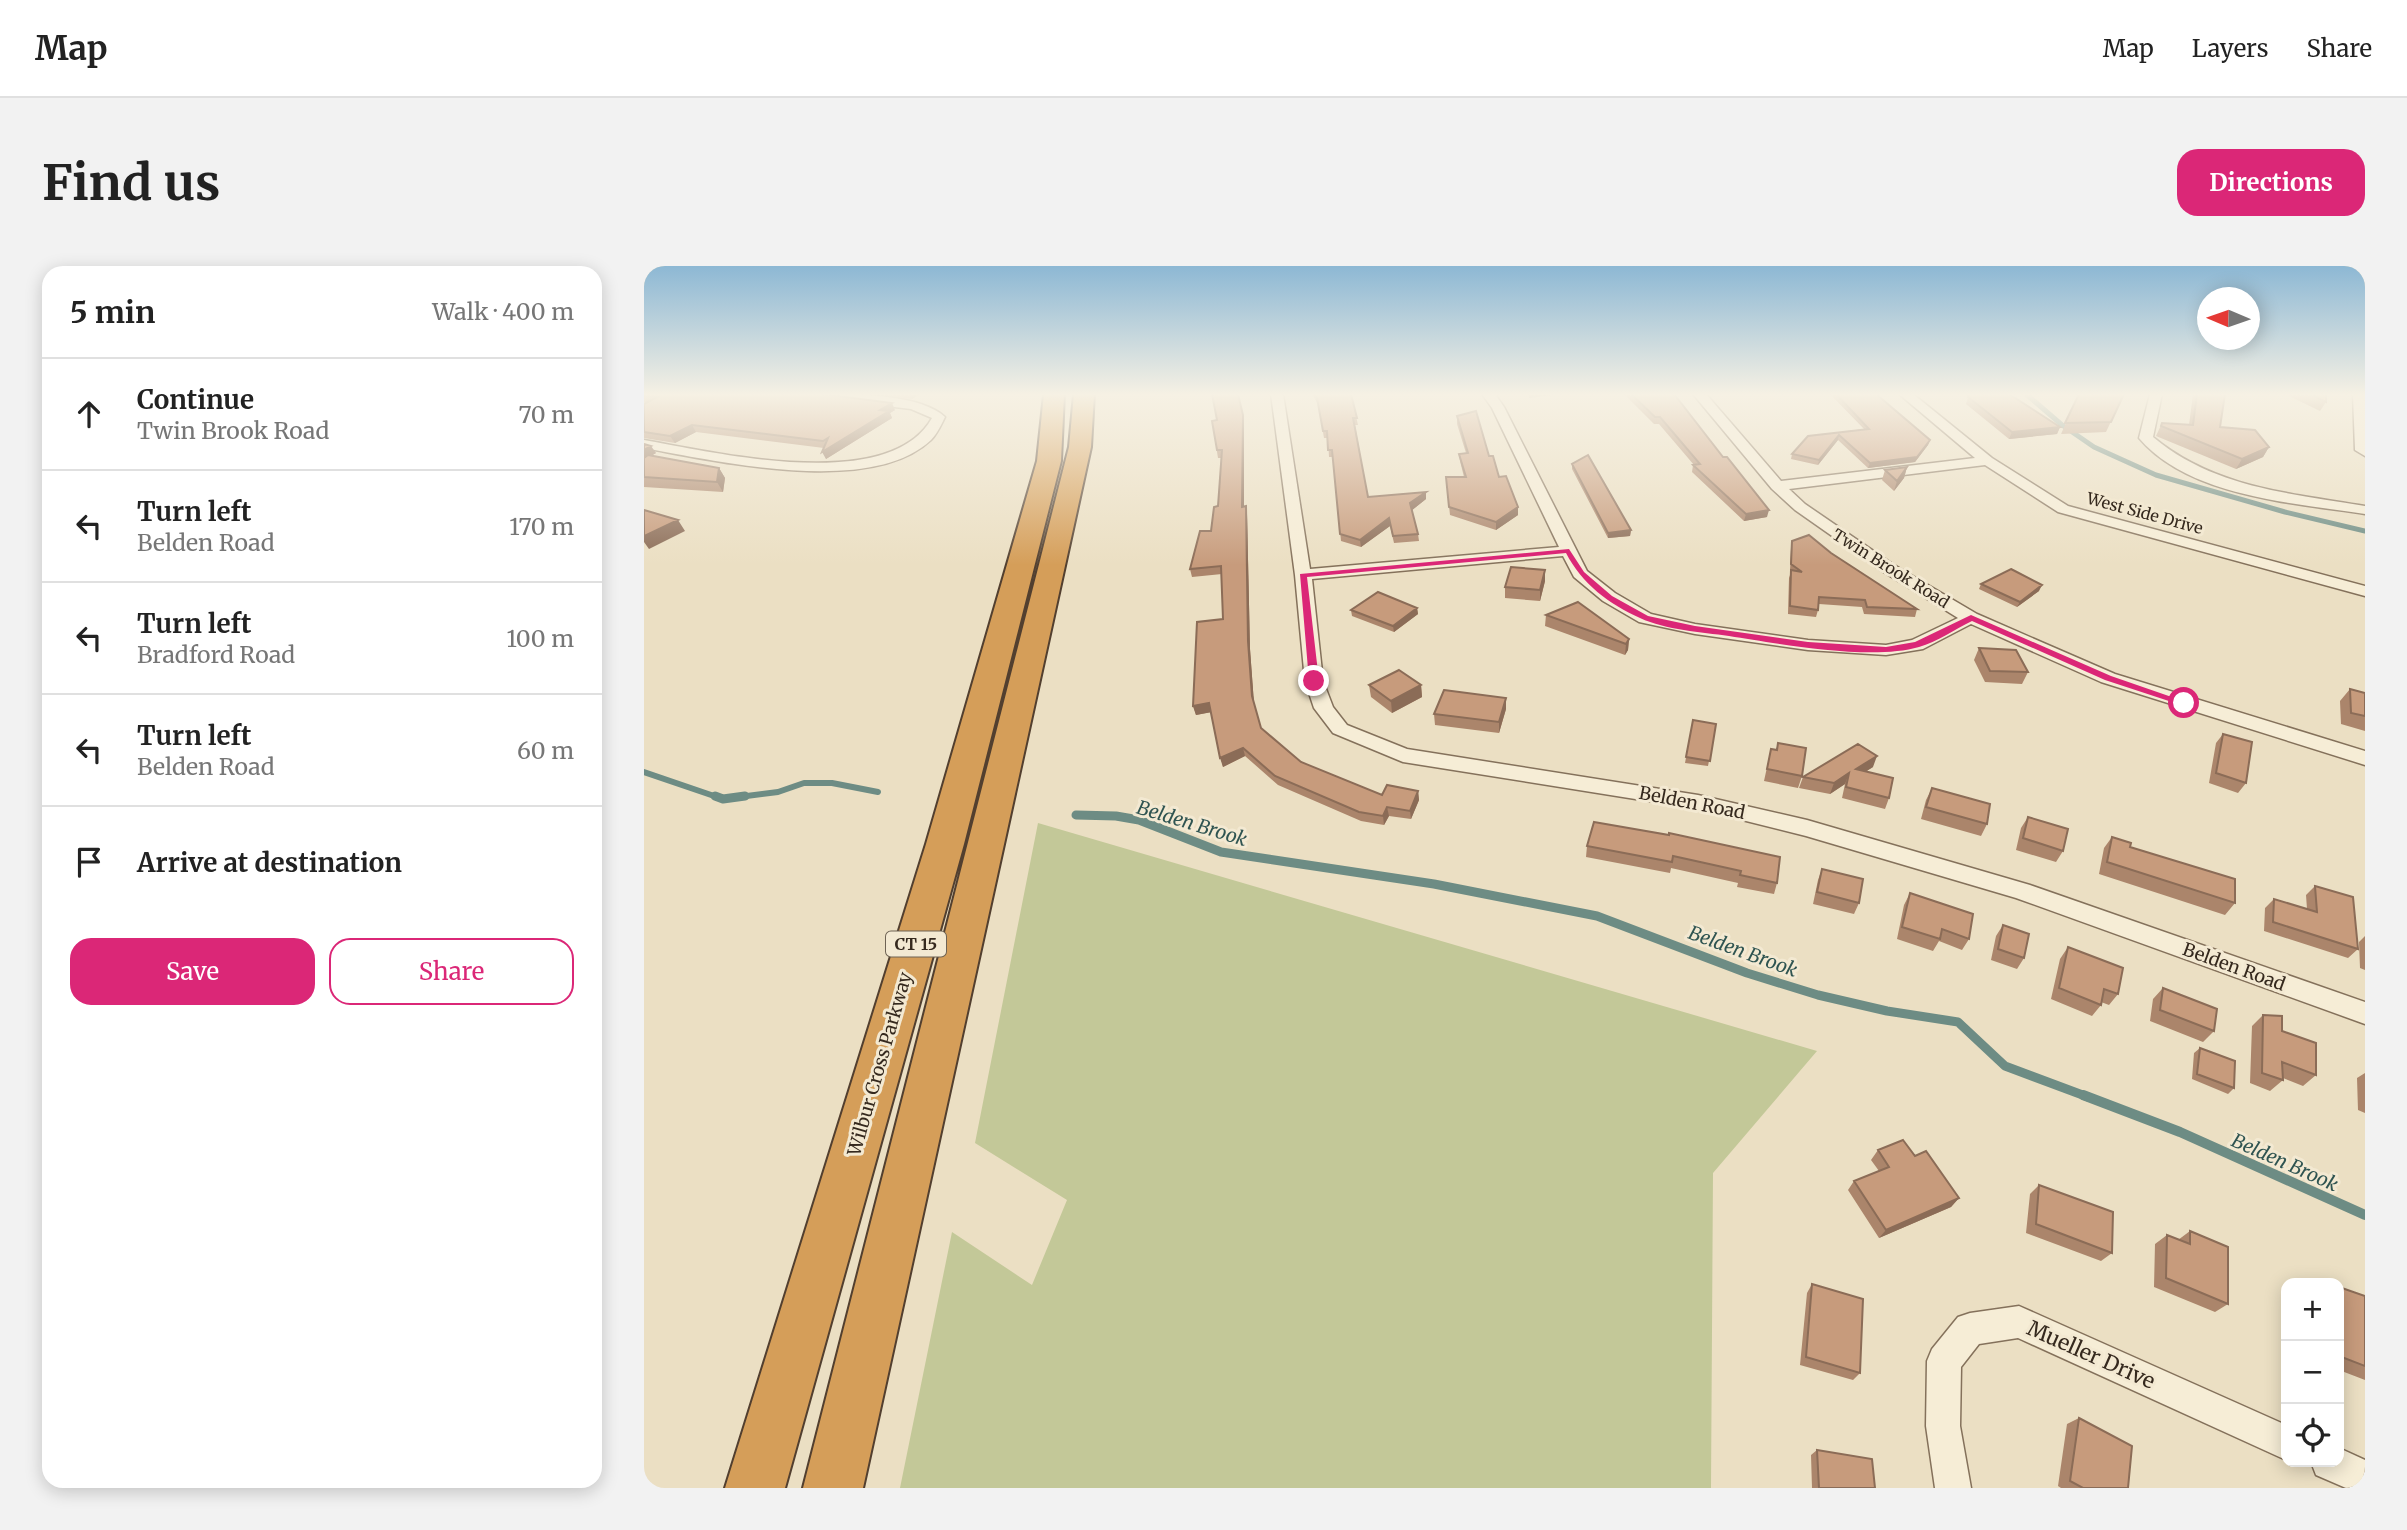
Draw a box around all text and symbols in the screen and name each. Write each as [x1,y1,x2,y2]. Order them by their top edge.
text: Map [35,28,108,69]
text: Map [2103,33,2154,64]
text: Layers [2192,33,2268,64]
text: Share [2306,33,2372,64]
button: Directions [2177,149,2365,216]
text: Find us [42,152,220,213]
north arrow [2197,287,2260,350]
text: 5 min [70,293,155,331]
text: Walk · 400 m [432,297,574,326]
text: Continue [137,383,254,416]
icon: ahead [70,395,108,433]
text: 70 m [518,400,574,429]
text: Twin Brook Road [137,416,329,445]
street label: West Side Drive [2084,488,2205,538]
text: Turn left [137,495,251,528]
icon: left [70,507,108,545]
text: 170 m [509,512,574,541]
street label: Twin Brook Road [1829,524,1953,612]
text: Belden Road [137,528,275,557]
text: Turn left [137,607,251,640]
icon: left [70,619,108,657]
text: 100 m [506,624,574,653]
text: Bradford Road [137,640,295,669]
route end [1298,665,1329,696]
route start [2168,687,2199,718]
text: Turn left [137,719,251,752]
icon: left [70,731,108,769]
text: 60 m [517,736,574,765]
text: Belden Road [137,752,275,781]
street label: Belden Road [1637,781,1747,824]
water label: Belden Brook [1134,795,1251,851]
icon: arrive [70,843,108,881]
text: Arrive at destination [137,846,402,879]
water label: Belden Brook [1685,920,1801,982]
road number: CT 15 [886,932,946,957]
street label: Belden Road [2180,937,2289,996]
button: Save [70,938,315,1005]
button: Share [329,938,574,1005]
street label: Wilbur Cross Parkway [842,969,917,1159]
water label: Belden Brook [2228,1128,2343,1196]
map controls [2281,1278,2344,1467]
button: + [2281,1278,2344,1341]
street label: Mueller Drive [2023,1314,2159,1395]
button: − [2281,1341,2344,1404]
button: locate [2281,1404,2344,1467]

